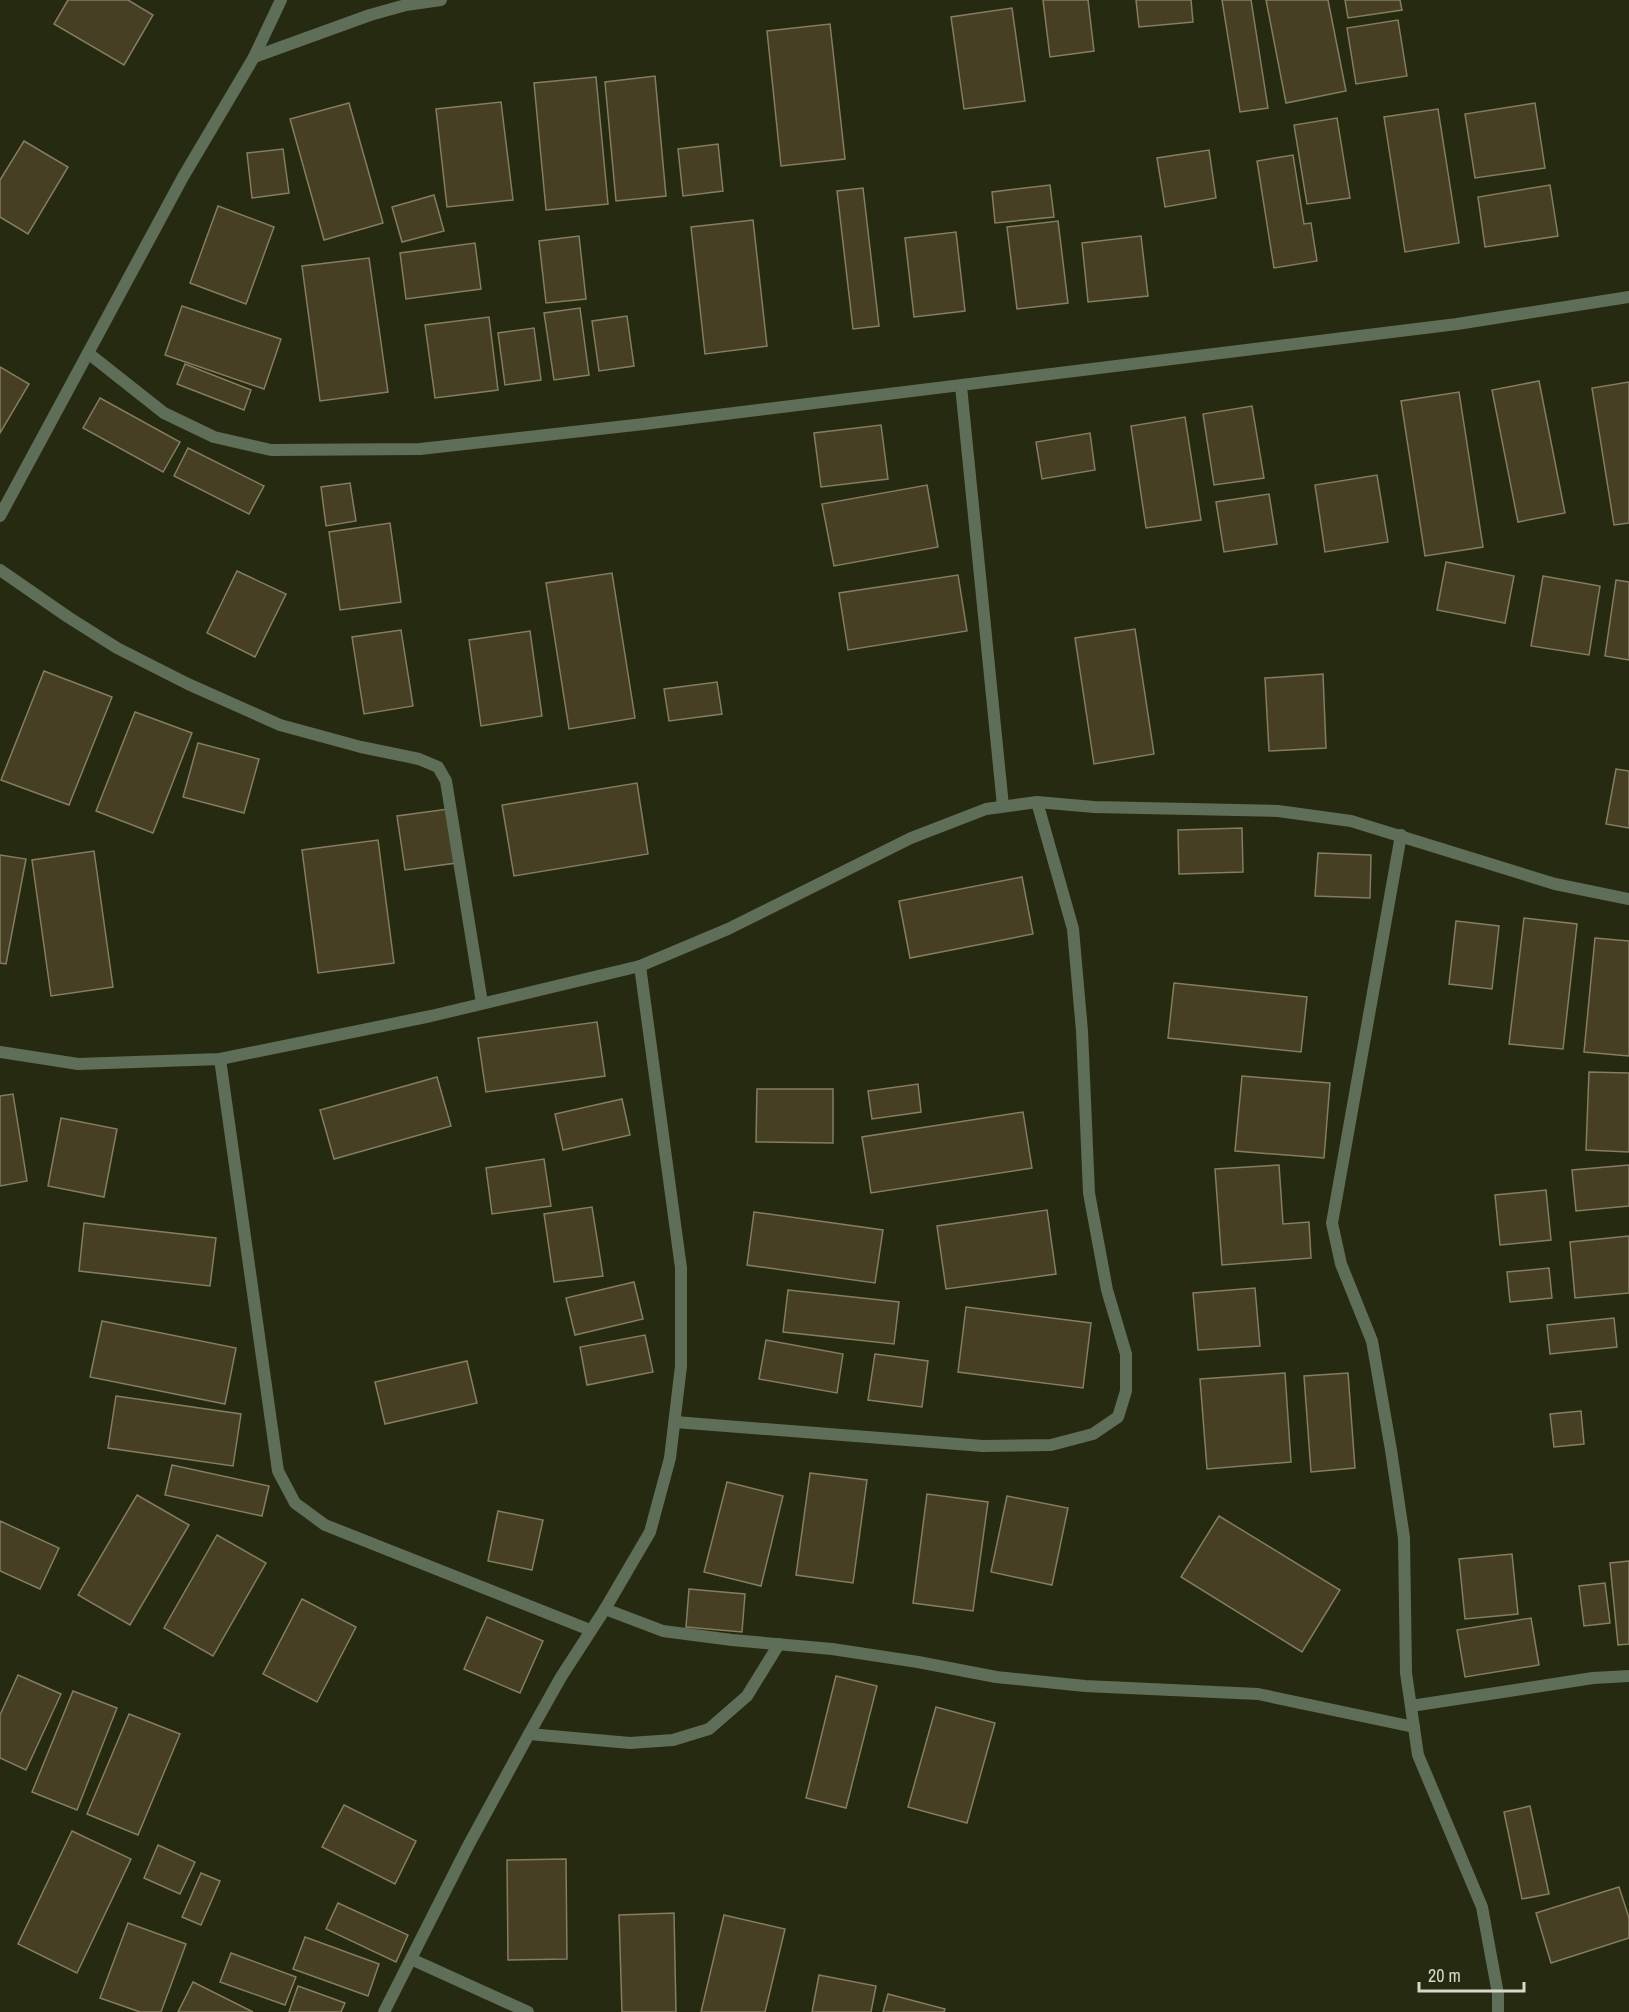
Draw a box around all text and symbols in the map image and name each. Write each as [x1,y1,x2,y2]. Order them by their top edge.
scale bar [1419,1955,1524,1993]
text: 20 m [1428,1963,1461,1988]

